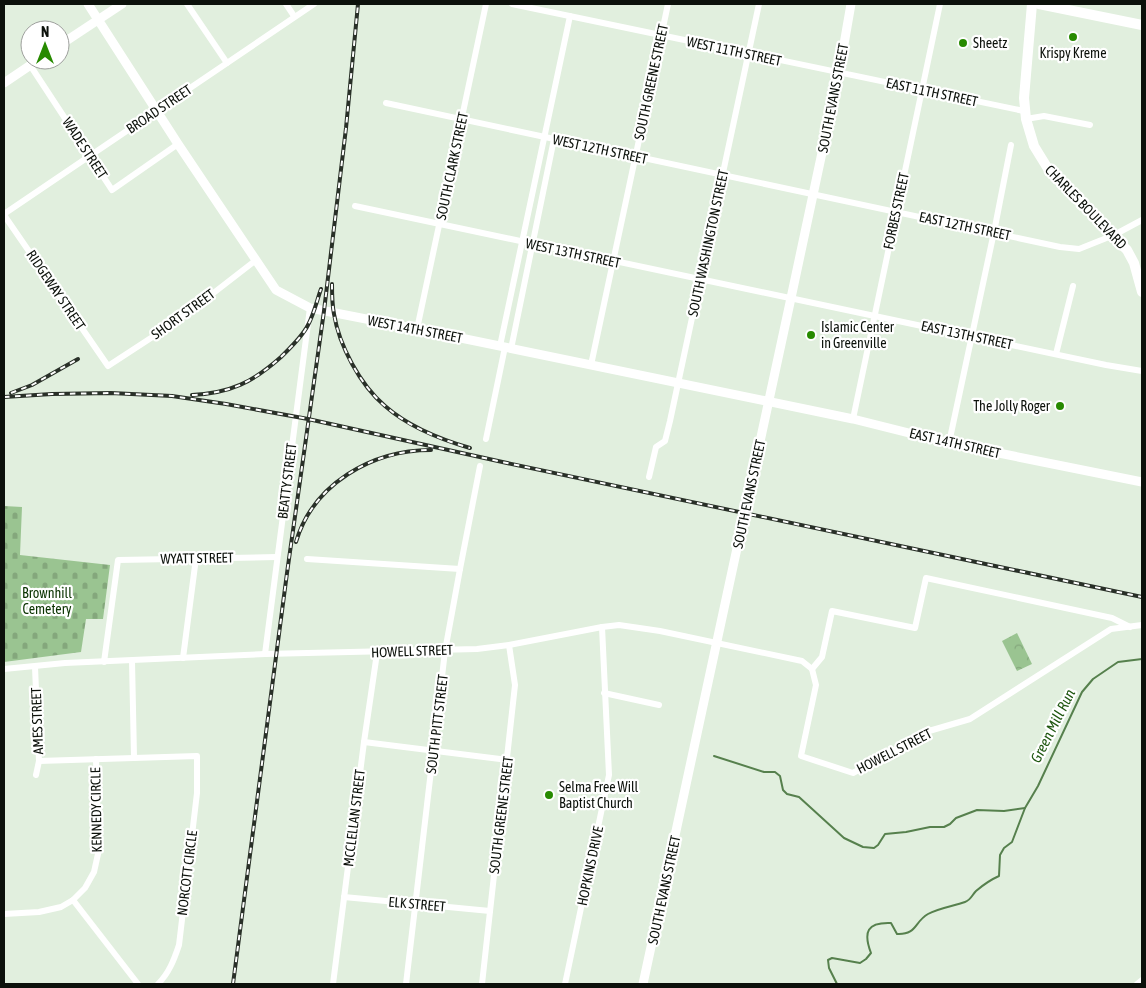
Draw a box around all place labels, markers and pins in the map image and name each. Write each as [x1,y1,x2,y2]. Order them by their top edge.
marker: Krispy Kreme [1067,31,1079,43]
place label: Sheetz [973,35,1007,51]
marker: Sheetz [957,37,969,49]
place label: Krispy Kreme [1039,45,1107,61]
place label: Islamic Center in Greenville [821,319,895,351]
marker: Islamic Center in Greenville [805,329,817,341]
place label: The Jolly Roger [973,398,1051,414]
marker: The Jolly Roger [1054,400,1066,412]
place label: Selma Free Will Baptist Church [559,779,639,811]
marker: Selma Free Will Baptist Church [543,789,555,801]

